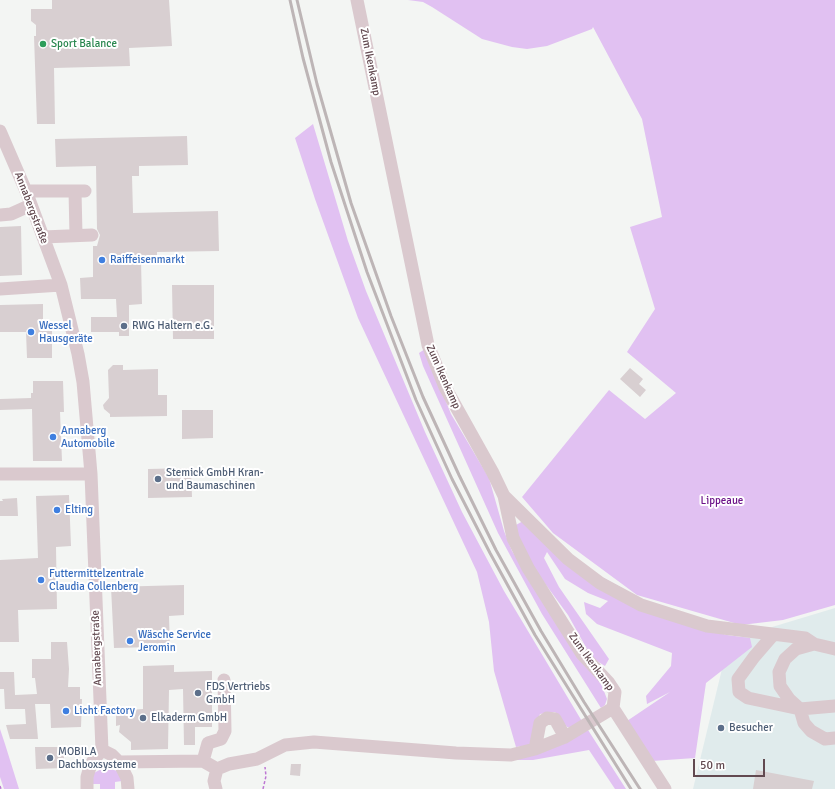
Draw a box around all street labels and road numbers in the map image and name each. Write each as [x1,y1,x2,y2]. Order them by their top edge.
street label: Zum Ikenkamp [357,27,383,97]
street label: Annabergstraße [11,170,51,246]
street label: Zum Ikenkamp [423,343,463,411]
street label: Annabergstraße [89,610,105,686]
street label: Zum Ikenkamp [565,630,617,694]

